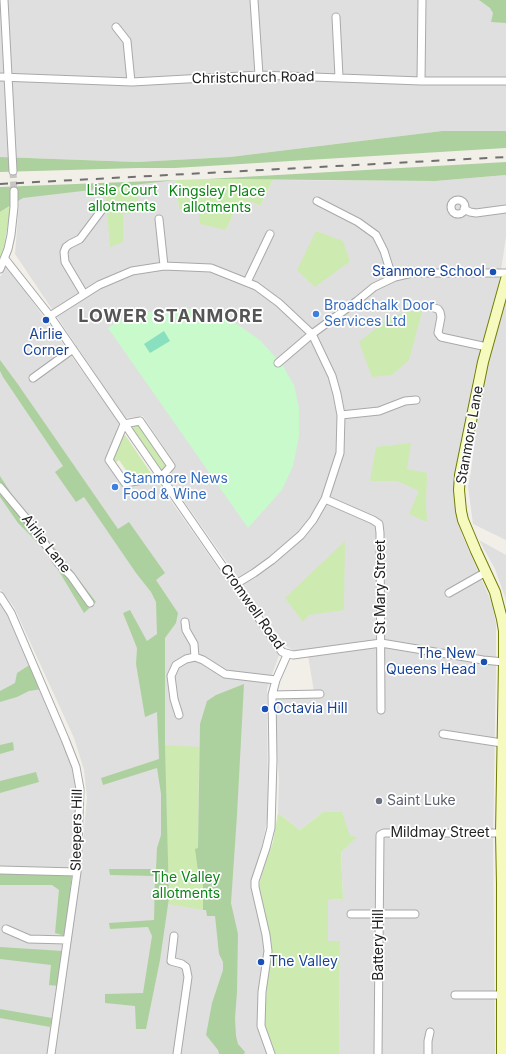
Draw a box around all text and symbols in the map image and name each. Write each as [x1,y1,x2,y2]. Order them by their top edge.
street label: Christchurch Road [191,69,315,87]
park label: Lisle Court allotments [86,183,158,216]
park label: Kingsley Place allotments [169,184,265,216]
place label: Stanmore School [372,264,485,280]
marker: Stanmore School [488,267,498,277]
place label: Broadchalk Door Services Ltd [324,298,434,330]
district label: LOWER STANMORE [78,306,264,328]
marker: Broadchalk Door Services Ltd [311,309,321,319]
marker: Airlie Corner [41,315,51,325]
place label: Airlie Corner [23,327,69,360]
street label: Stanmore Lane [453,384,487,486]
place label: Stanmore News Food & Wine [123,471,228,504]
marker: Stanmore News Food & Wine [110,482,120,492]
street label: Airlie Lane [18,511,74,577]
street label: St Mary Street [373,540,389,634]
street label: Cromwell Road [217,561,287,653]
place label: The New Queens Head [386,646,476,678]
marker: The New Queens Head [479,657,489,667]
place label: Octavia Hill [273,701,348,717]
marker: Octavia Hill [260,704,270,714]
street label: Sleepers Hill [68,789,86,871]
place label: Saint Luke [387,793,456,809]
marker: Saint Luke [374,796,384,806]
street label: Mildmay Street [390,825,490,841]
park label: The Valley allotments [152,870,220,902]
street label: Battery Hill [371,909,387,981]
place label: The Valley [269,954,338,970]
marker: The Valley [256,957,266,967]

